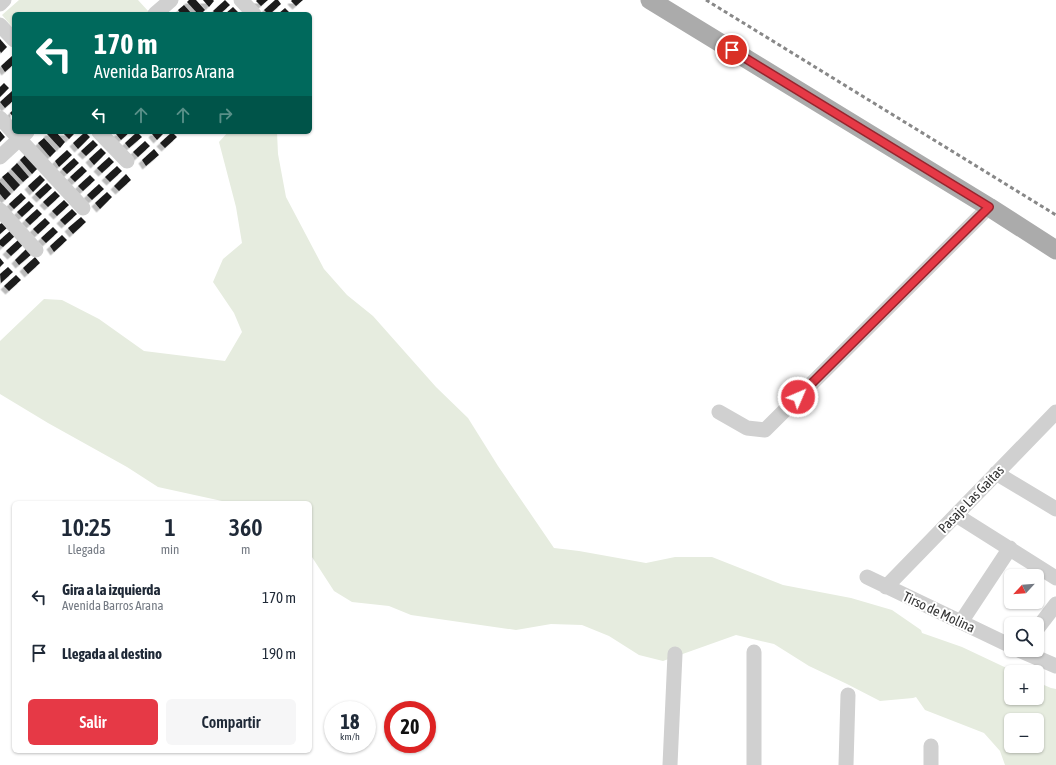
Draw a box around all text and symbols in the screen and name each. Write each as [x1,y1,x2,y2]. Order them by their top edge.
icon: left [28,28,80,80]
text: 170 m [94,28,157,60]
pin [715,33,749,67]
icon: arrive [721,39,743,61]
text: Avenida Barros Arana [94,61,235,82]
icon: left [88,104,110,126]
icon: ahead [130,104,152,126]
icon: ahead [172,104,194,126]
icon: right [214,104,236,126]
position arrow [777,376,819,418]
street label: Pasaje Las Gaitas [935,462,1007,536]
text: 10:25 [61,514,111,541]
text: 1 [164,514,176,541]
text: 360 [229,514,263,541]
text: Llegada [67,542,105,557]
text: min [161,542,179,557]
text: m [241,542,250,557]
north arrow [1004,569,1044,609]
map controls [1004,569,1044,753]
text: Gira a la izquierda [62,581,160,598]
icon: left [28,586,50,608]
street label: Tirso de Molina [900,588,978,636]
text: 170 m [262,589,296,606]
text: Avenida Barros Arana [62,598,163,613]
button: search [1004,617,1044,657]
icon: arrive [28,642,50,664]
text: Llegada al destino [62,645,162,662]
text: 190 m [262,645,296,662]
button: + [1004,665,1044,705]
button: Salir [28,699,158,745]
button: Compartir [166,699,296,745]
speed limit sign: 20 [384,701,436,753]
text: 18 [341,710,359,733]
button: − [1004,713,1044,753]
text: km/h [340,731,360,742]

